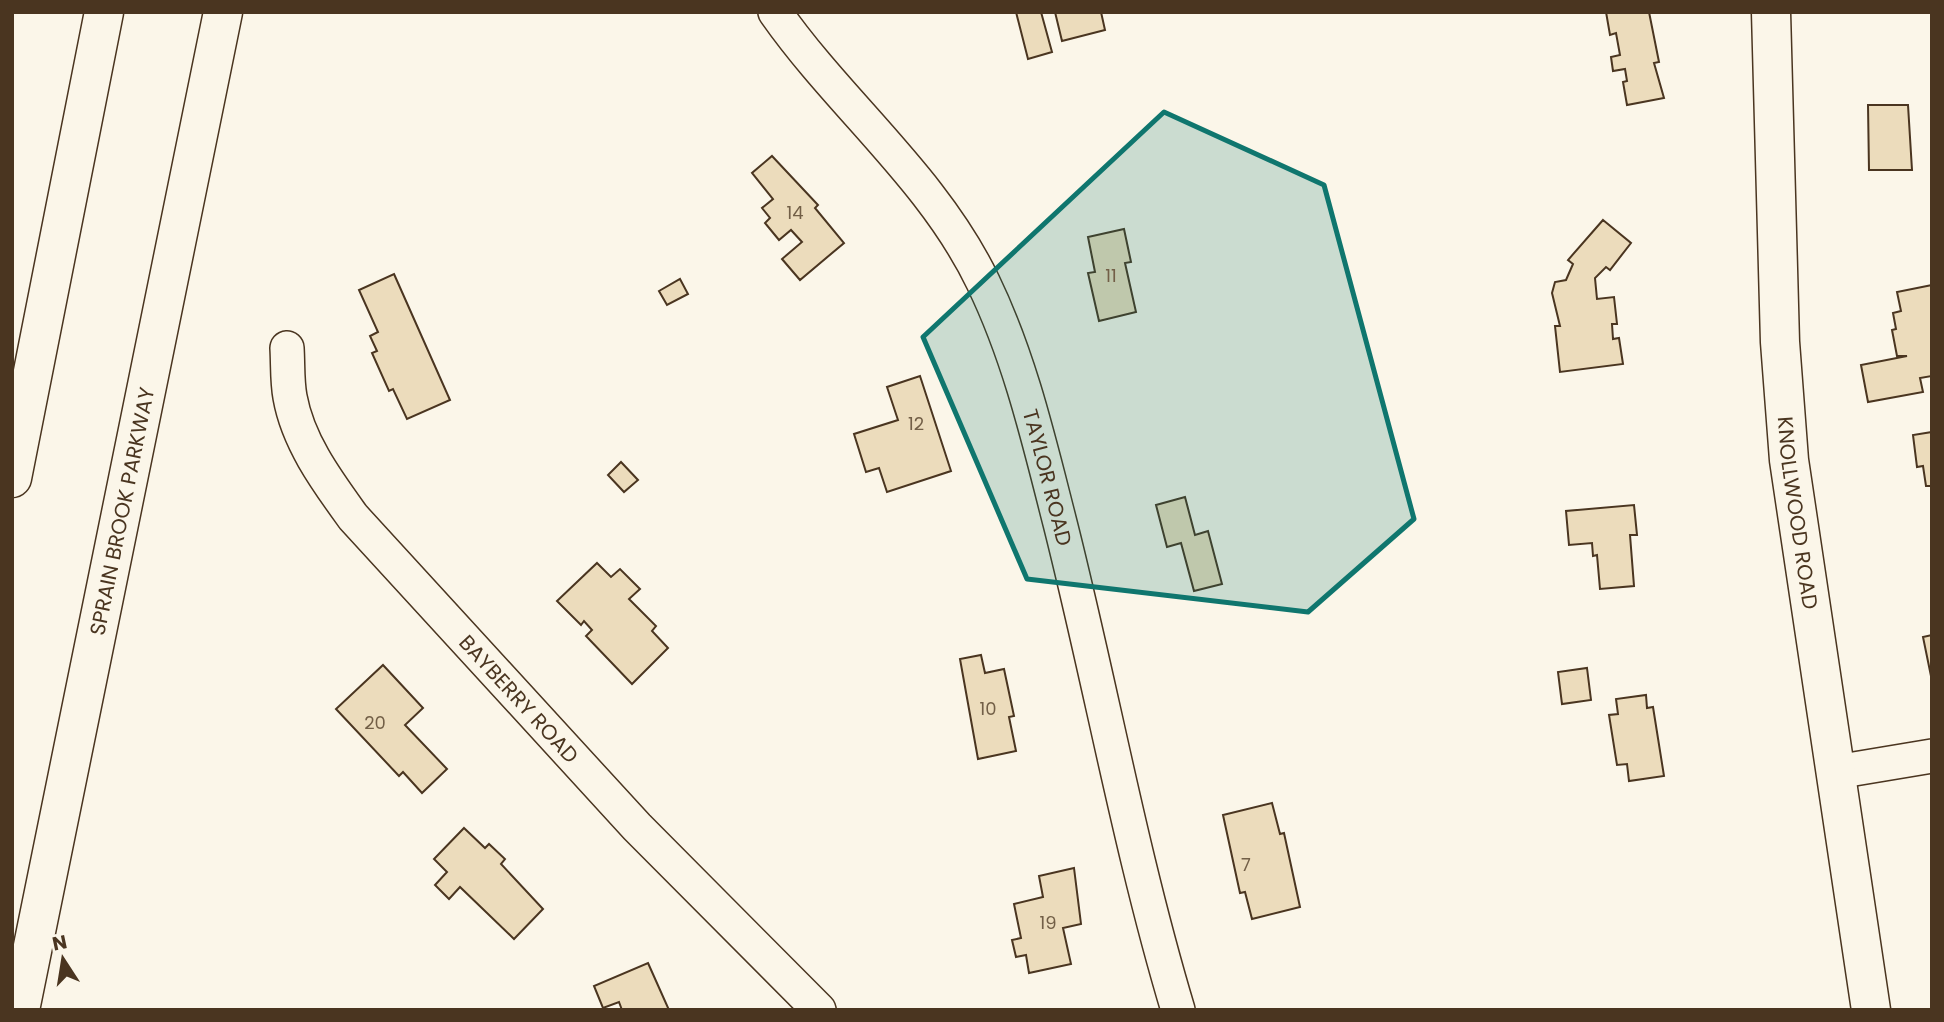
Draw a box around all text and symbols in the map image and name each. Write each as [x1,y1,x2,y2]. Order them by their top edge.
house number: 14 [786,200,804,225]
house number: 11 [1105,263,1117,288]
street label: SPRAIN BROOK PARKWAY [82,385,161,638]
street label: TAYLOR ROAD [1016,406,1080,549]
house number: 12 [908,411,924,436]
street label: KNOLLWOOD ROAD [1771,415,1826,611]
street label: BAYBERRY ROAD [453,628,586,769]
house number: 10 [979,696,997,721]
house number: 20 [364,710,386,735]
house number: 7 [1241,852,1251,877]
house number: 19 [1039,910,1057,935]
north arrow [28,924,98,994]
text: N [50,928,69,958]

